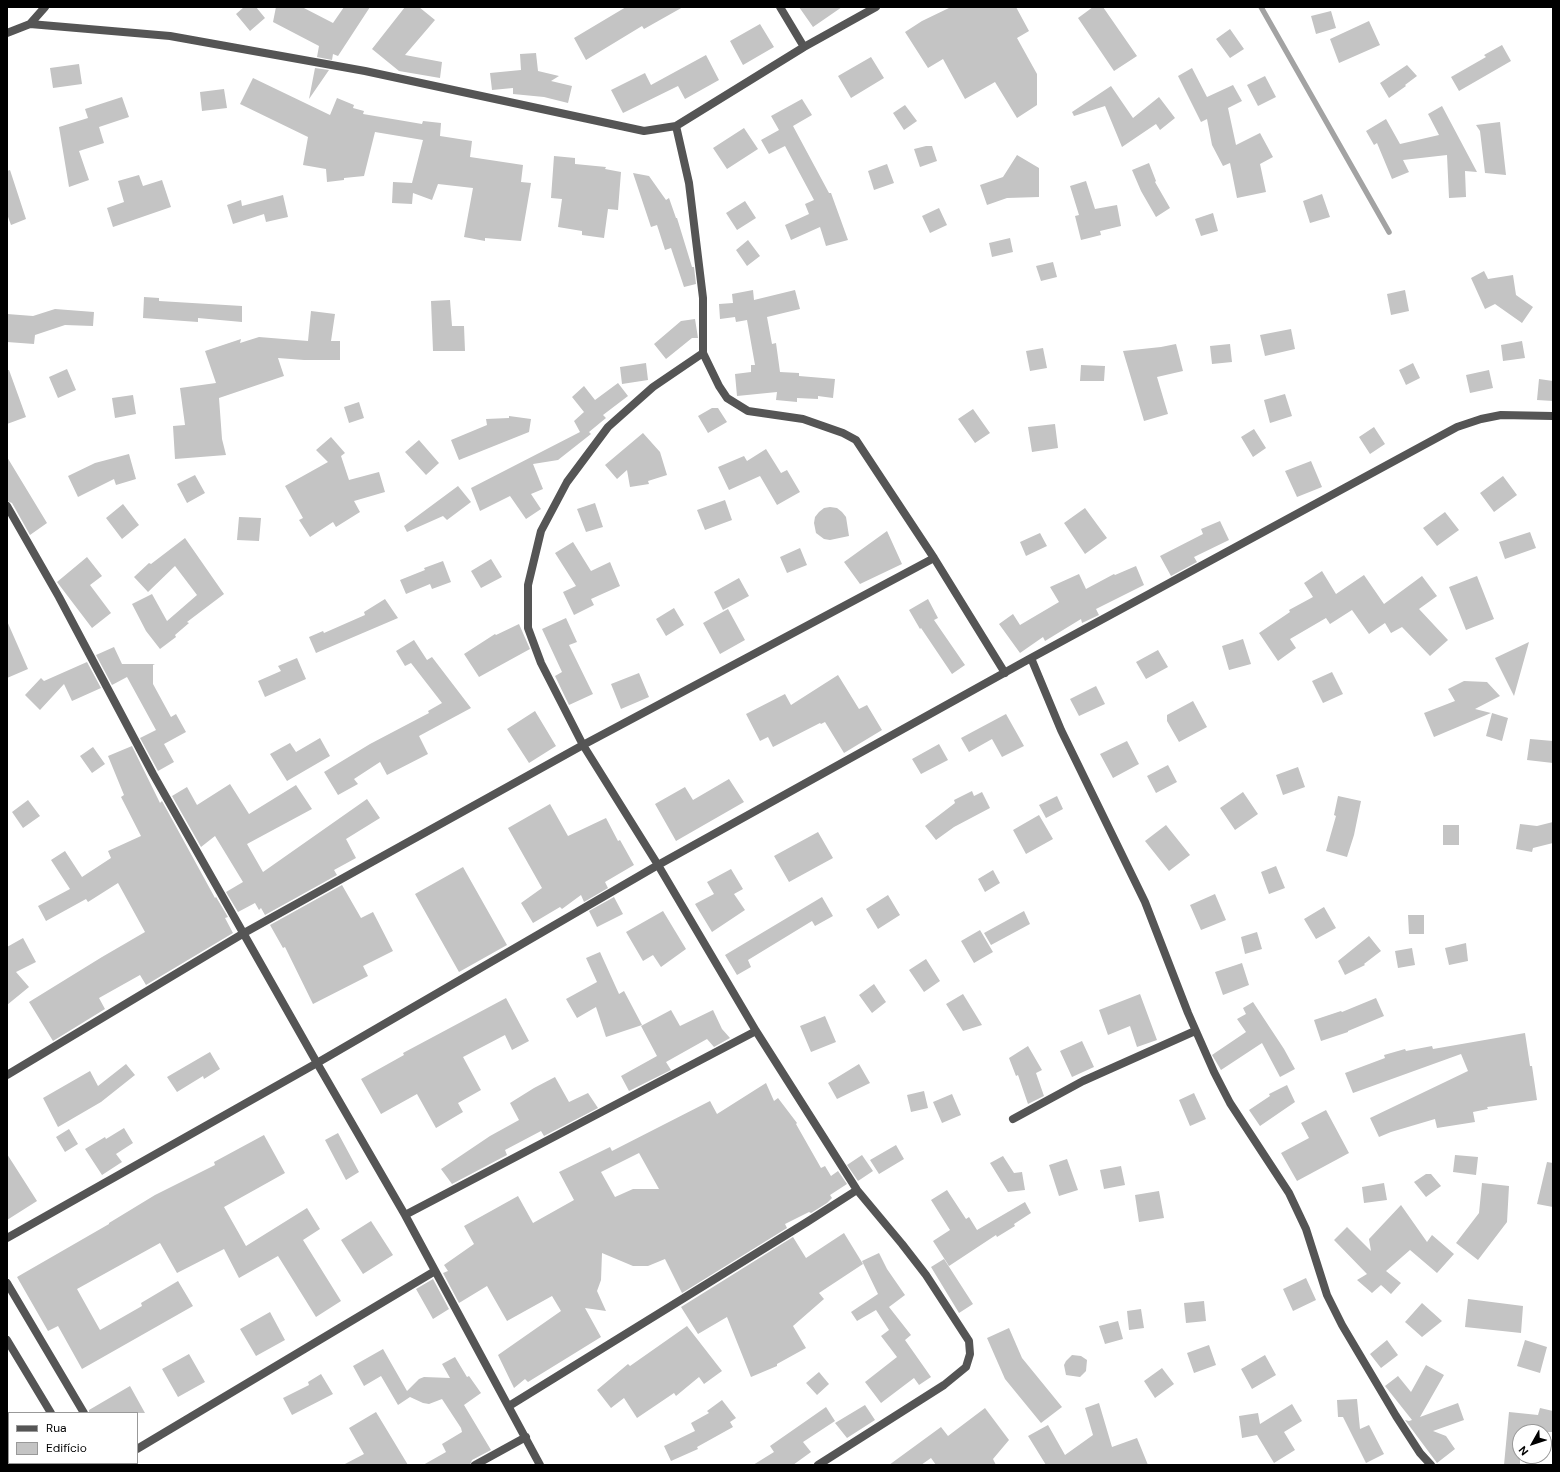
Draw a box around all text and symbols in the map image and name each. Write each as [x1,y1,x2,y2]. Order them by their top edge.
legend [8,1412,138,1464]
text: Rua [46,1420,67,1436]
north arrow [1512,1424,1552,1464]
text: Edifício [46,1440,87,1456]
text: N [1515,1443,1531,1458]

